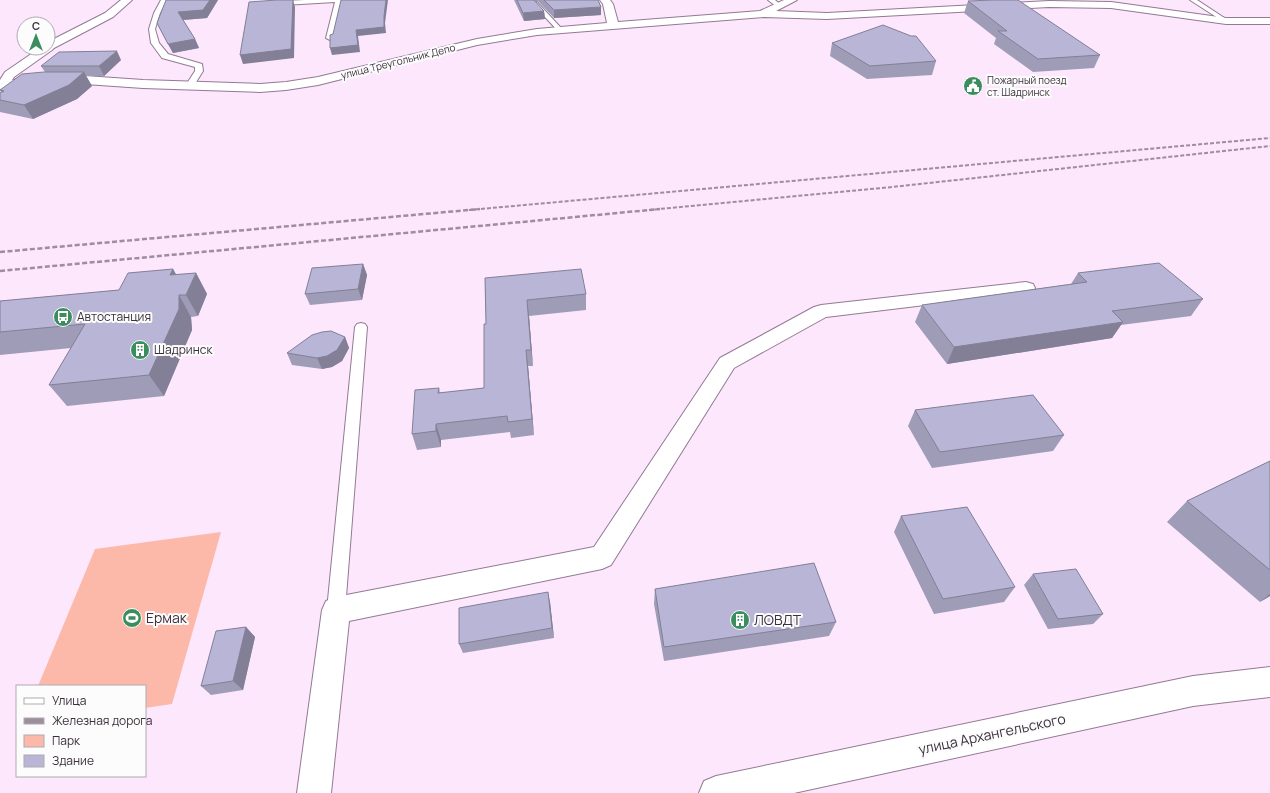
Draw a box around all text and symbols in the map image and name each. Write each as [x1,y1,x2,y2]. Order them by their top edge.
north arrow [16,16,56,56]
text: С [32,18,40,33]
street label: улица Треугольник Депо [339,40,457,82]
place label: Пожарный поезд ст. Шадринск [987,73,1067,99]
public building icon: Пожарный поезд ст. Шадринск [962,75,984,97]
bus stop icon: Автостанция [52,306,74,328]
place label: Автостанция [77,308,151,325]
building icon: Шадринск [129,339,151,361]
place label: Шадринск [154,341,213,358]
sports icon: Ермак [121,607,143,629]
place label: Ермак [146,608,188,627]
building icon: ЛОВДТ [729,609,751,631]
place label: ЛОВДТ [754,610,802,629]
legend [16,685,146,777]
text: Улица [52,692,86,709]
street label: улица Архангельского [917,709,1067,758]
text: Железная дорога [52,712,152,729]
text: Парк [52,732,81,749]
text: Здание [52,752,94,769]

